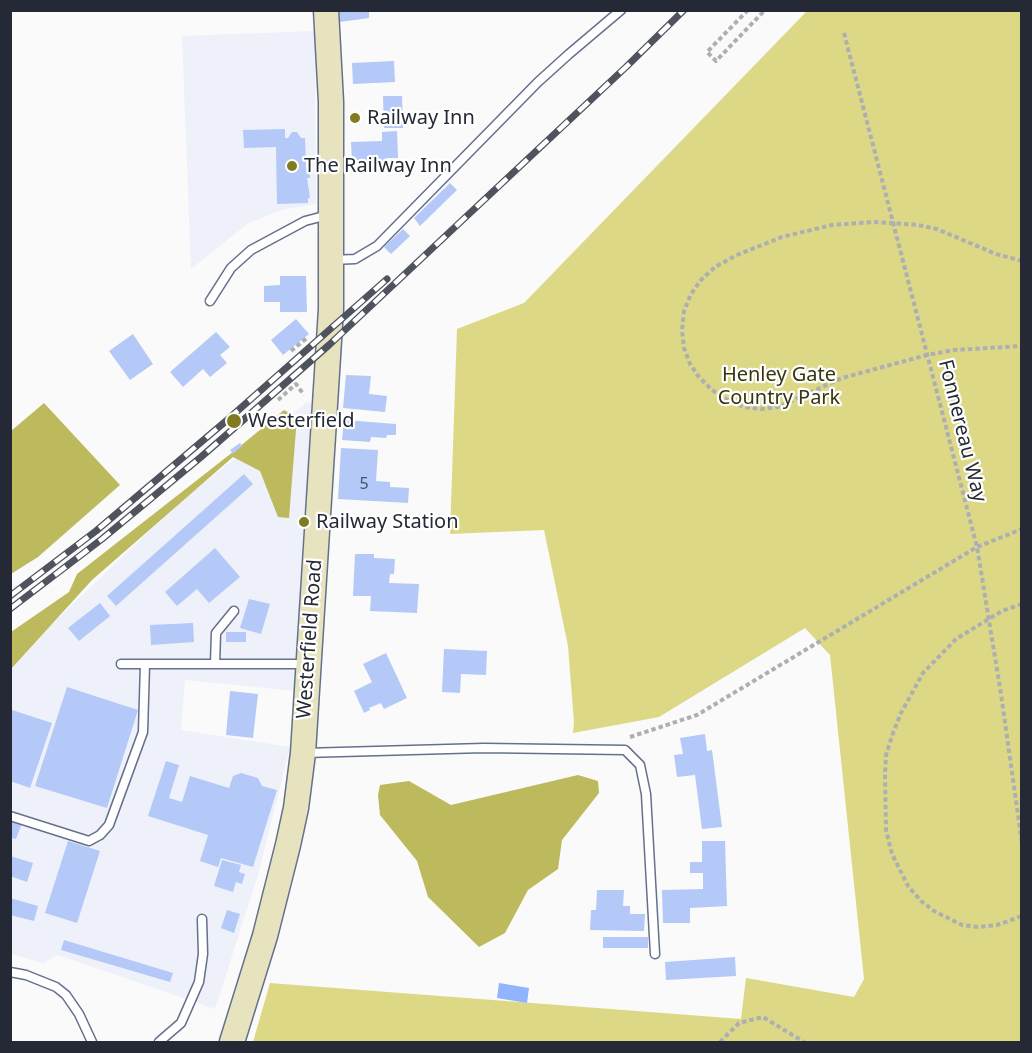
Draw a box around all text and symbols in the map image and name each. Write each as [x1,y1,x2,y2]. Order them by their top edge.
place label: Railway Inn [367,106,475,130]
marker: Railway Inn [348,111,362,125]
place label: The Railway Inn [304,154,452,178]
marker: The Railway Inn [285,159,299,173]
street label: Fonnereau Way [933,357,991,505]
park label: Henley Gate Country Park [718,363,840,410]
place label: Westerfield [248,409,355,433]
marker: Westerfield [225,412,243,430]
house number: 5 [359,474,369,494]
place label: Railway Station [316,510,459,534]
marker: Railway Station [297,515,311,529]
street label: Westerfield Road [292,558,328,720]

